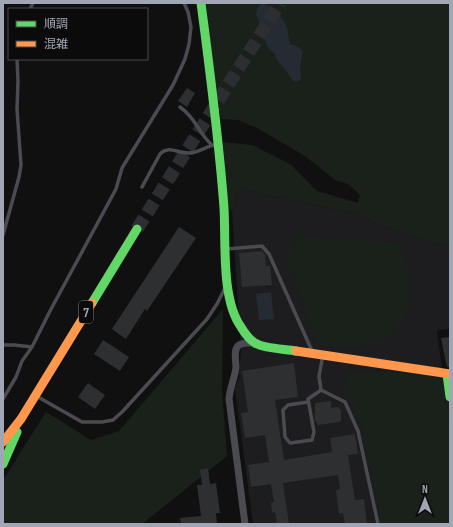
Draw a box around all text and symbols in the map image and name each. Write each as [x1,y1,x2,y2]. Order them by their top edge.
legend [8,8,148,60]
text: 順調 [44,17,68,32]
text: 混雑 [44,37,68,52]
road number: 7 [79,301,93,323]
north arrow [405,479,445,519]
text: N [422,483,428,496]

